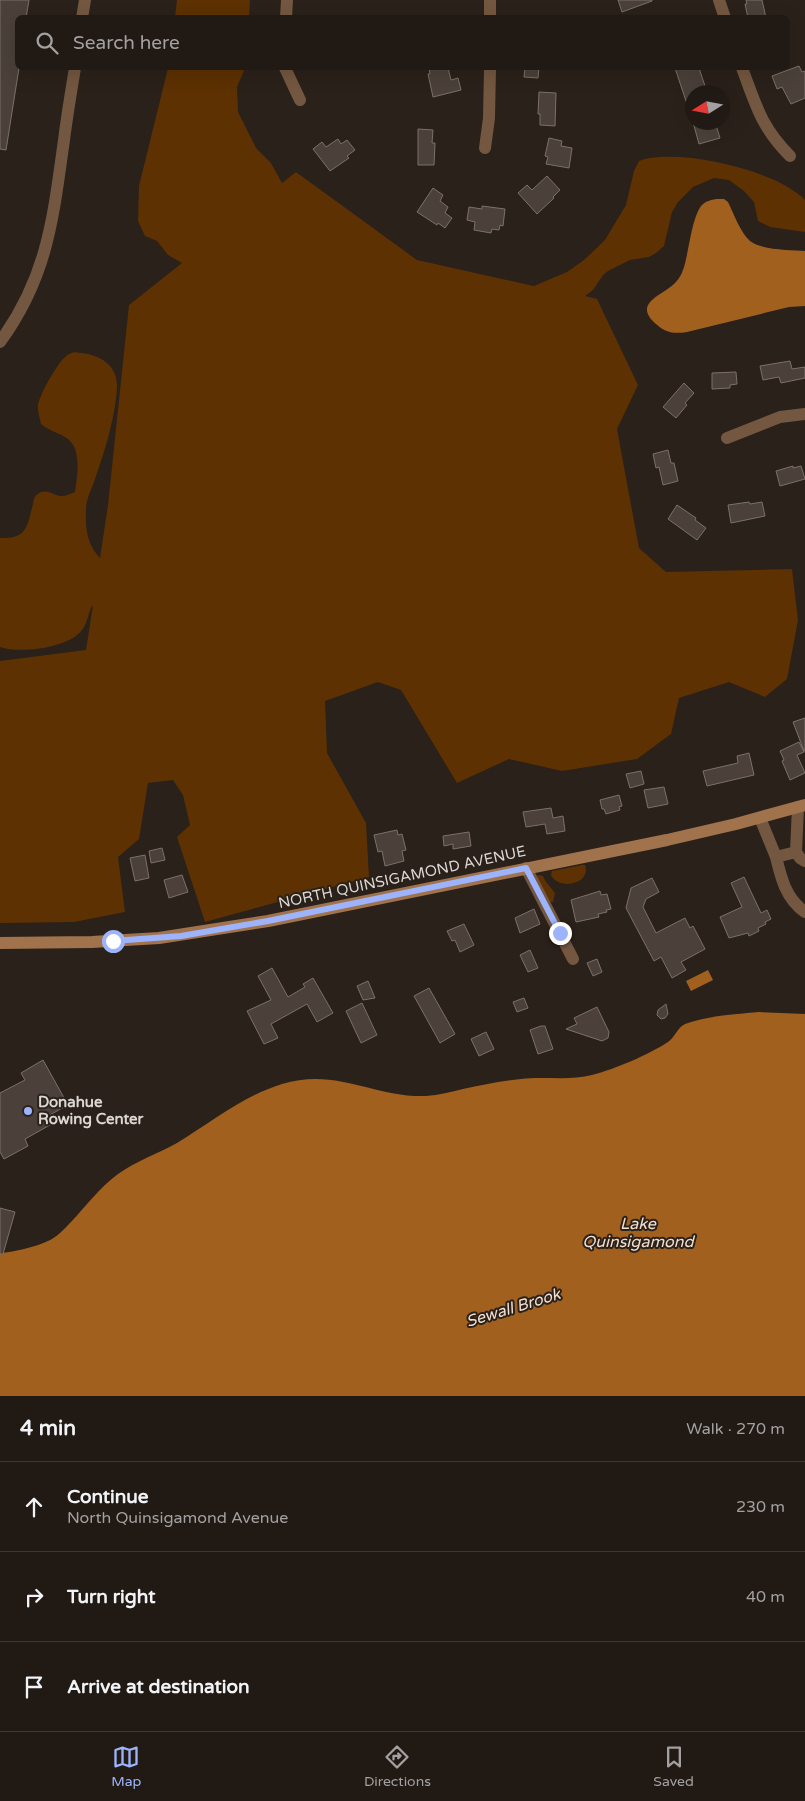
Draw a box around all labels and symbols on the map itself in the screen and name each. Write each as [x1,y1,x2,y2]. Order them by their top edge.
north arrow [685,85,730,130]
street label: NORTH QUINSIGAMOND AVENUE [277,842,527,912]
route end [549,922,572,945]
route start [102,930,125,953]
place label: Donahue Rowing Center [38,1093,144,1129]
marker: Donahue Rowing Center [22,1105,34,1117]
water label: Lake Quinsigamond [582,1214,696,1252]
water label: Sewall Brook [464,1284,564,1332]

